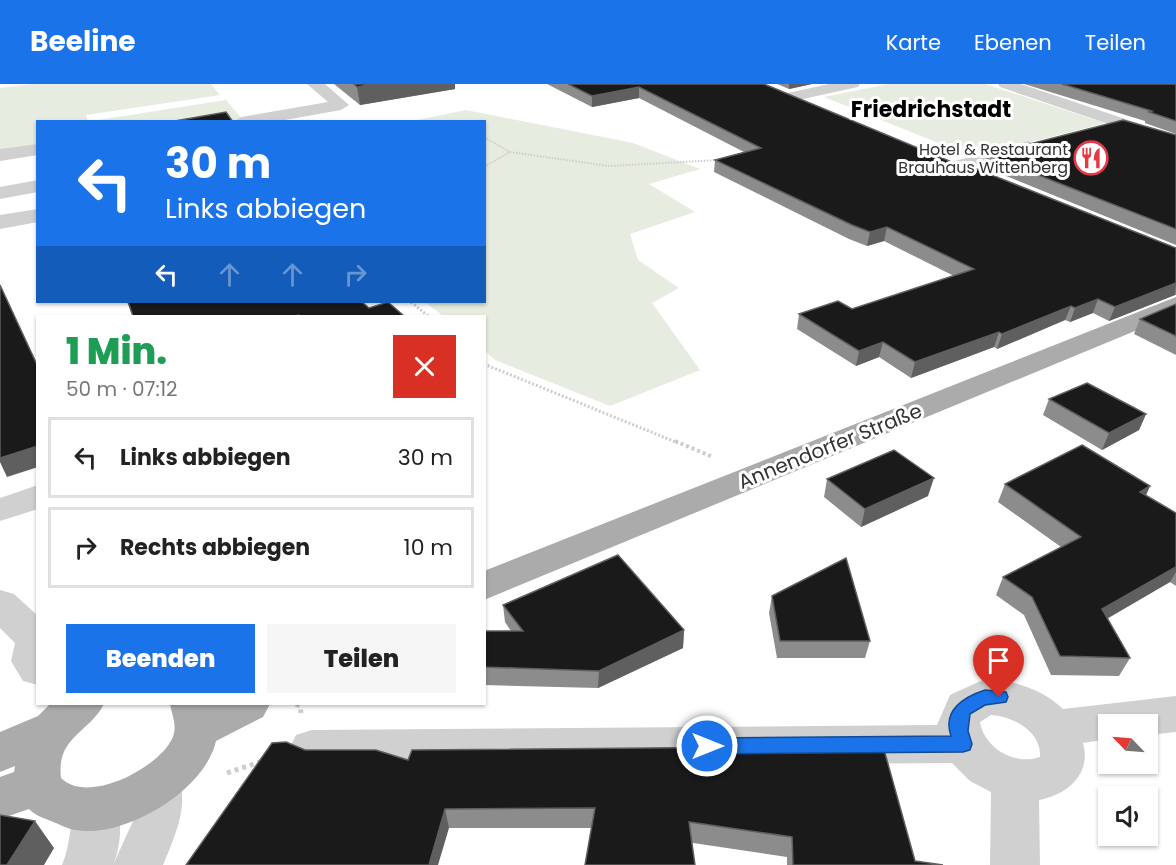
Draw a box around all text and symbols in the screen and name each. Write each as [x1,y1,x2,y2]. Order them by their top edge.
text: Beeline [30,22,136,61]
text: Karte [886,28,941,57]
text: Ebenen [974,28,1052,57]
text: Teilen [1085,28,1146,57]
district label: Friedrichstadt [851,94,1011,125]
text: 30 m [165,134,271,193]
place label: Hotel & Restaurant Brauhaus Wittenberg [898,138,1068,179]
restaurant icon: Hotel & Restaurant Brauhaus Wittenberg [1073,140,1109,176]
icon: left [66,144,144,222]
text: Links abbiegen [165,190,366,227]
icon: left [150,258,183,291]
icon: ahead [213,258,246,291]
icon: ahead [276,258,309,291]
icon: right [339,258,372,291]
text: 1 Min. [66,326,167,377]
button: close [393,335,456,398]
text: 50 m · 07:12 [66,375,178,403]
street label: Annendorfer Straße [734,396,926,496]
icon: left [69,441,102,474]
text: Links abbiegen [120,442,291,473]
text: 30 m [398,442,453,473]
icon: right [69,531,102,564]
text: Rechts abbiegen [120,532,310,563]
text: 10 m [404,532,453,563]
button: Beenden [66,624,255,693]
button: Teilen [267,624,456,693]
pin [973,635,1024,697]
icon: arrive [982,644,1015,677]
position arrow [675,714,739,778]
north arrow [1098,714,1158,774]
map controls [1098,714,1158,846]
button: sound [1098,786,1158,846]

